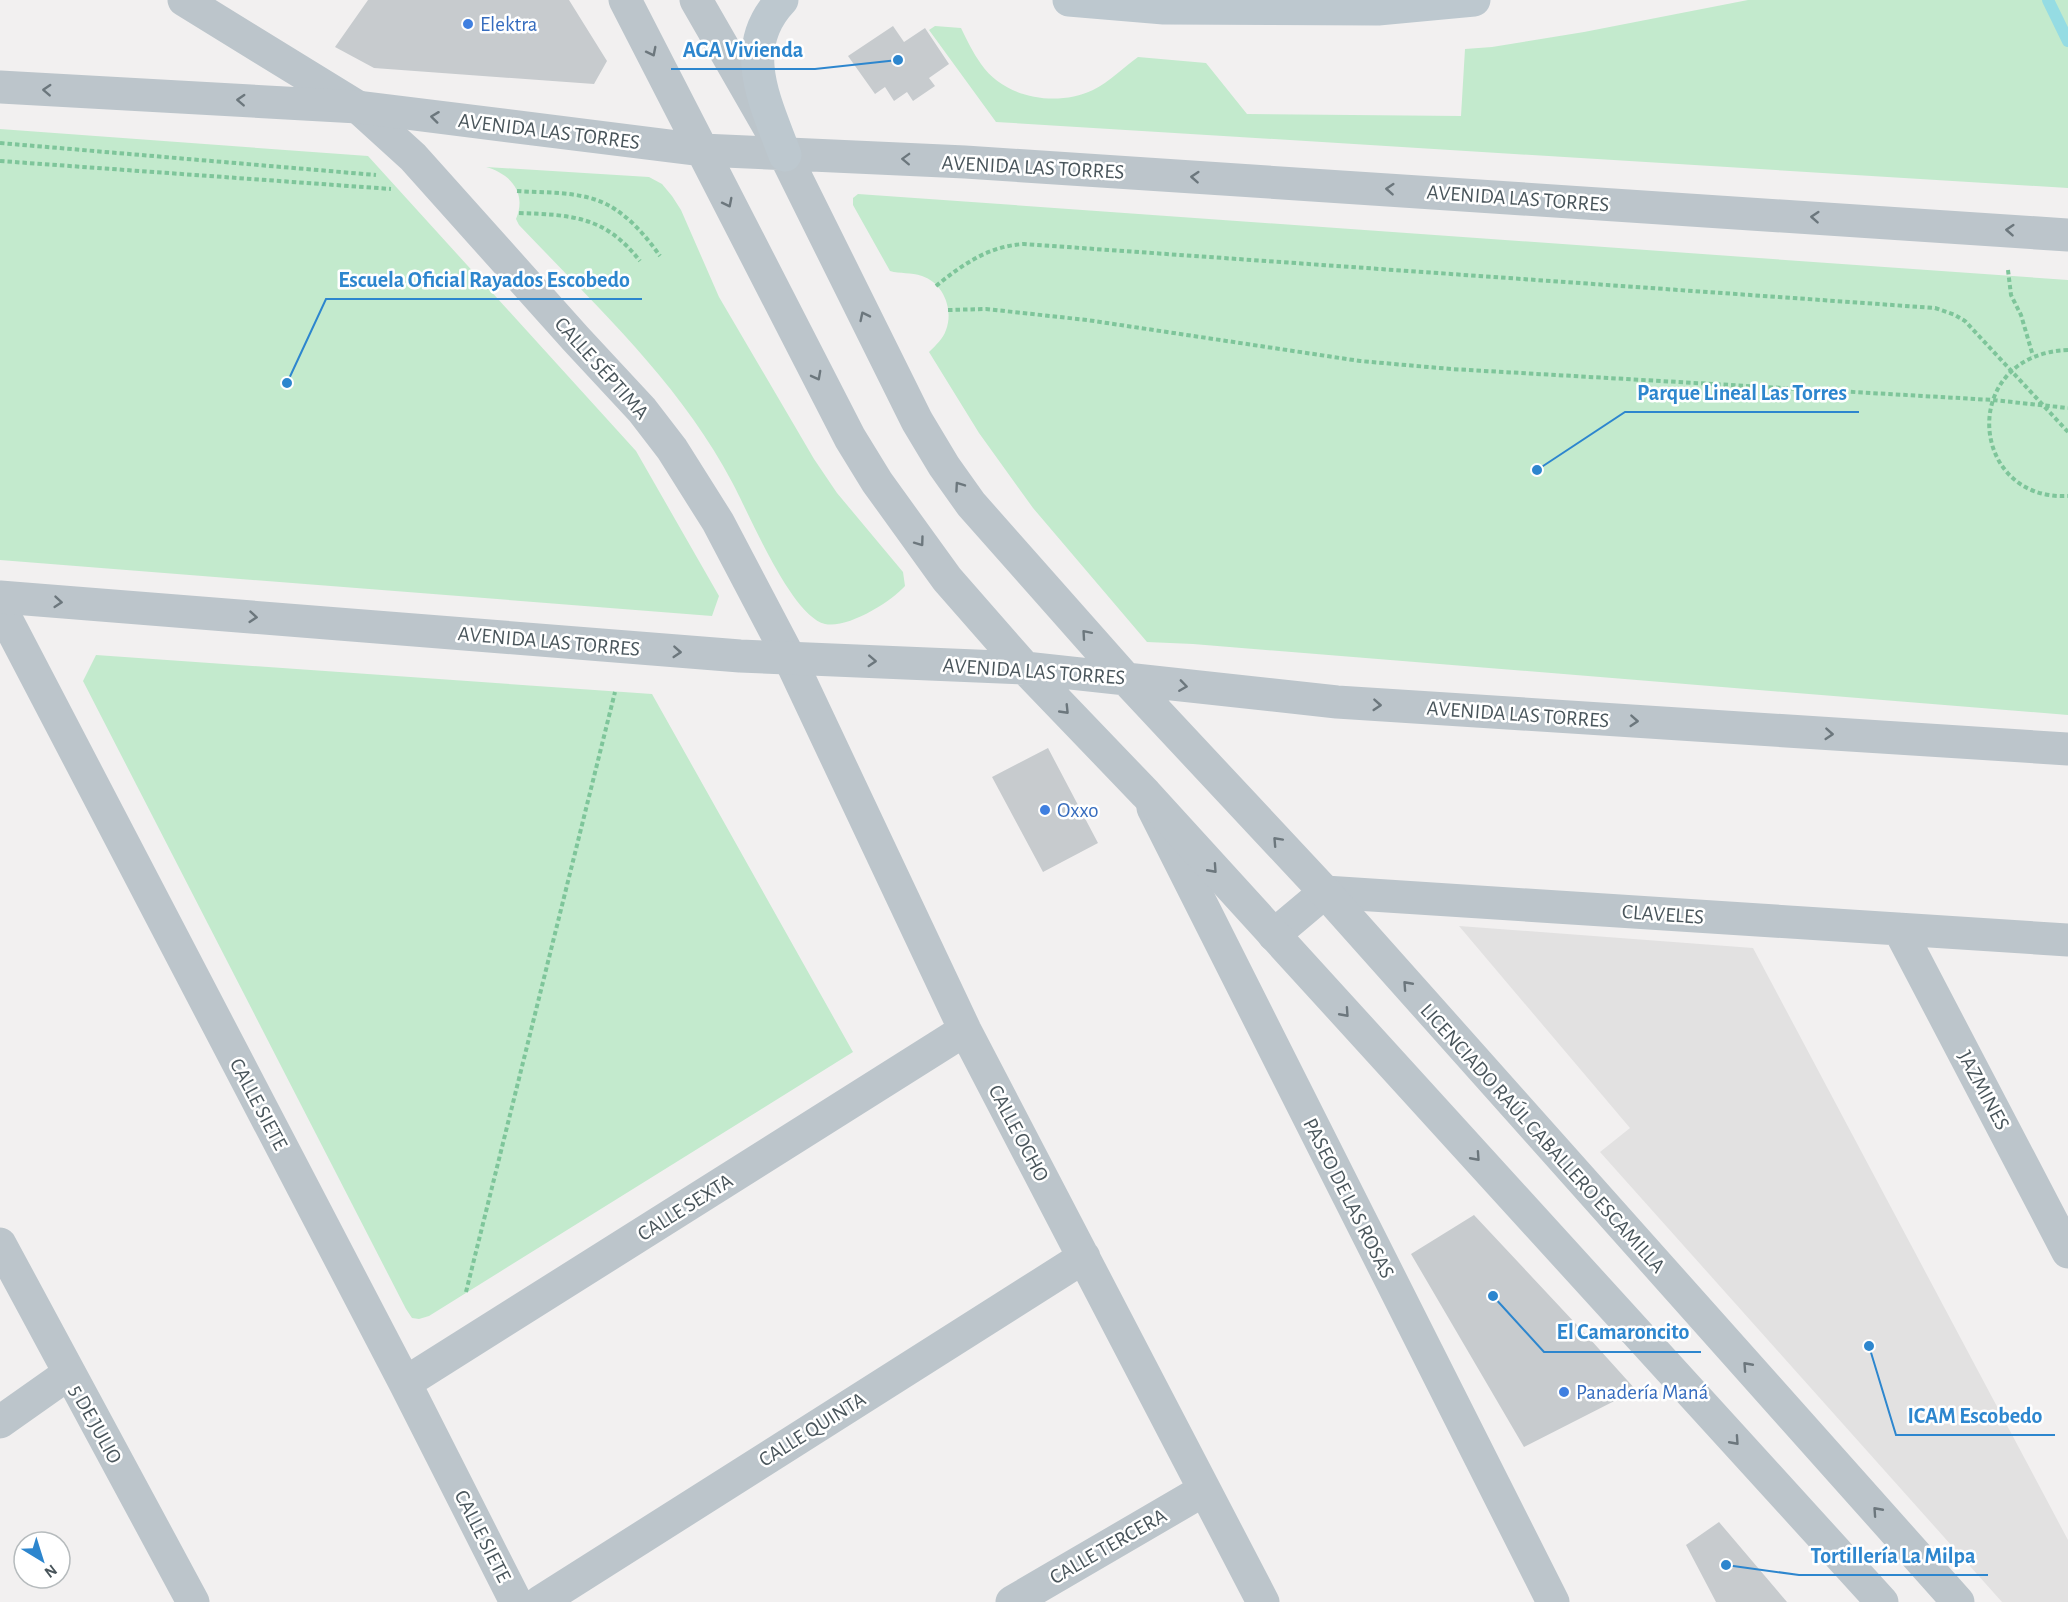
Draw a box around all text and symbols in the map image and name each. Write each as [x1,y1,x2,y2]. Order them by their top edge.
place label: Elektra [480,14,538,35]
marker: Elektra [461,17,475,31]
callout: AGA Vivienda [671,29,815,69]
text: AGA Vivienda [683,39,804,61]
one-way arrow [644,46,656,57]
one-way arrow [42,83,51,96]
one-way arrow [237,94,246,107]
street label: AVENIDA LAS TORRES [457,110,641,153]
one-way arrow [431,111,440,123]
street label: AVENIDA LAS TORRES [941,152,1125,183]
one-way arrow [902,153,911,166]
one-way arrow [1191,171,1200,184]
street label: AVENIDA LAS TORRES [1426,182,1610,215]
one-way arrow [1385,183,1394,196]
one-way arrow [721,196,733,207]
one-way arrow [1811,211,1820,224]
one-way arrow [2005,224,2014,237]
callout: Escuela Oficial Rayados Escobedo [326,259,642,299]
text: Escuela Oficial Rayados Escobedo [338,269,630,292]
one-way arrow [860,311,872,322]
street label: CALLE SÉPTIMA [550,312,654,424]
one-way arrow [810,370,821,380]
callout: Parque Lineal Las Torres [1625,372,1859,412]
text: Parque Lineal Las Torres [1637,382,1847,404]
one-way arrow [955,482,966,493]
one-way arrow [912,535,923,546]
one-way arrow [54,595,63,608]
one-way arrow [248,610,257,623]
street label: AVENIDA LAS TORRES [457,623,641,660]
one-way arrow [1082,630,1093,641]
one-way arrow [673,645,682,658]
one-way arrow [868,654,877,667]
street label: AVENIDA LAS TORRES [942,655,1126,688]
one-way arrow [1178,679,1187,691]
one-way arrow [1372,698,1381,711]
street label: AVENIDA LAS TORRES [1426,698,1610,731]
one-way arrow [1058,703,1069,714]
one-way arrow [1630,715,1639,728]
one-way arrow [1824,727,1833,740]
place label: Oxxo [1057,800,1099,821]
marker: Oxxo [1038,803,1052,817]
one-way arrow [1273,837,1284,847]
one-way arrow [1206,862,1217,872]
street label: CLAVELES [1621,901,1705,928]
one-way arrow [1403,981,1414,992]
street label: LICENCIADO RAÚL CABALLERO ESCAMILLA [1416,998,1670,1277]
one-way arrow [1338,1006,1349,1017]
street label: JAZMINES [1954,1047,2013,1133]
street label: CALLE SIETE [226,1055,291,1153]
street label: CALLE OCHO [984,1082,1053,1185]
street label: PASEO DE LAS ROSAS [1299,1115,1398,1282]
one-way arrow [1469,1150,1480,1161]
street label: CALLE SEXTA [634,1170,736,1245]
callout: El Camaroncito [1544,1312,1701,1352]
text: El Camaroncito [1557,1321,1690,1343]
one-way arrow [1743,1362,1754,1373]
street label: 5 DE JULIO [65,1381,126,1467]
place label: Panadería Maná [1576,1382,1709,1403]
marker: Panadería Maná [1557,1385,1571,1399]
street label: CALLE QUINTA [755,1388,869,1471]
callout: ICAM Escobedo [1896,1395,2055,1435]
text: ICAM Escobedo [1908,1405,2043,1427]
one-way arrow [1728,1434,1739,1444]
street label: CALLE SIETE [450,1487,515,1586]
street label: CALLE TERCERA [1046,1505,1170,1588]
one-way arrow [1873,1508,1884,1518]
north arrow [12,1530,72,1590]
callout: Tortillería La Milpa [1799,1535,1988,1575]
text: Tortillería La Milpa [1811,1545,1976,1567]
text: N [41,1561,60,1581]

